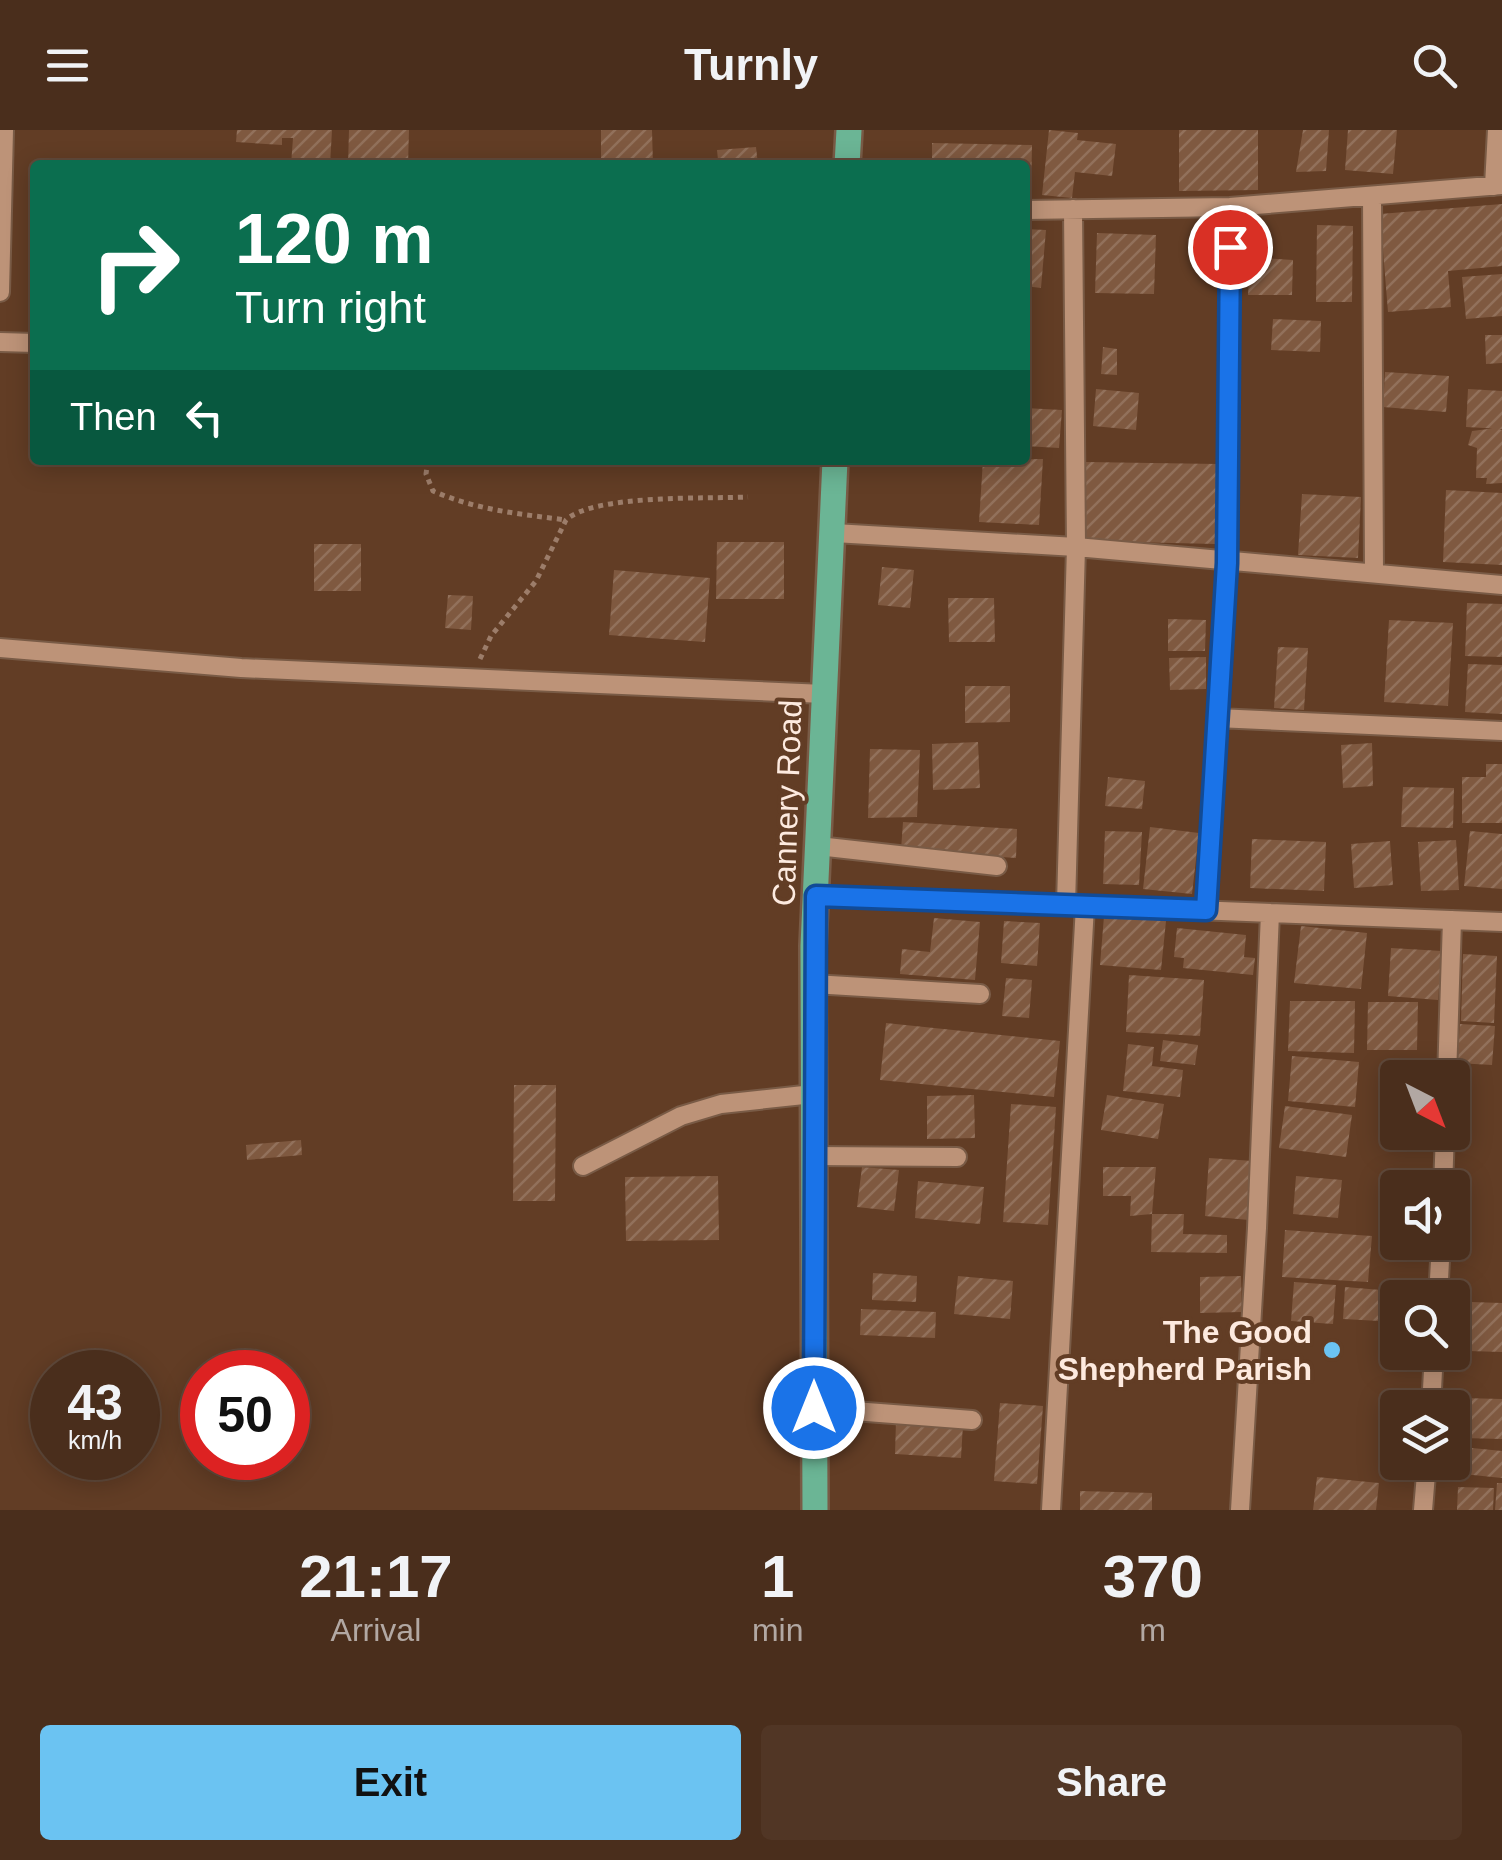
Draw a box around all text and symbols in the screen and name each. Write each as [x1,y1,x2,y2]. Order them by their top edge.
icon: menu [40,38,95,93]
icon: search [1407,38,1462,93]
text: Turnly [684,39,818,90]
icon: right [70,200,200,330]
text: 120 m [235,200,433,278]
pin [1188,205,1273,290]
icon: arrive [1203,220,1258,275]
text: Turn right [235,282,426,333]
icon: left [177,390,232,445]
text: Then [70,396,157,438]
street label: Cannery Road [765,699,809,907]
north arrow [1380,1060,1470,1150]
map controls [1380,1060,1470,1480]
button: sound [1380,1170,1470,1260]
button: search [1380,1280,1470,1370]
place label: The Good Shepherd Parish [1058,1314,1312,1387]
marker: The Good Shepherd Parish [1321,1339,1343,1361]
speed limit sign: 50 [180,1350,310,1480]
position arrow [762,1356,866,1460]
text: 43 [67,1375,123,1431]
button: layers [1380,1390,1470,1480]
text: km/h [68,1426,122,1454]
text: 21:17 [299,1543,453,1610]
text: 1 [761,1543,794,1610]
text: 370 [1103,1543,1203,1610]
text: Arrival [331,1612,421,1648]
text: min [752,1612,803,1648]
text: m [1139,1612,1166,1648]
button: Exit [40,1725,741,1840]
button: Share [761,1725,1462,1840]

